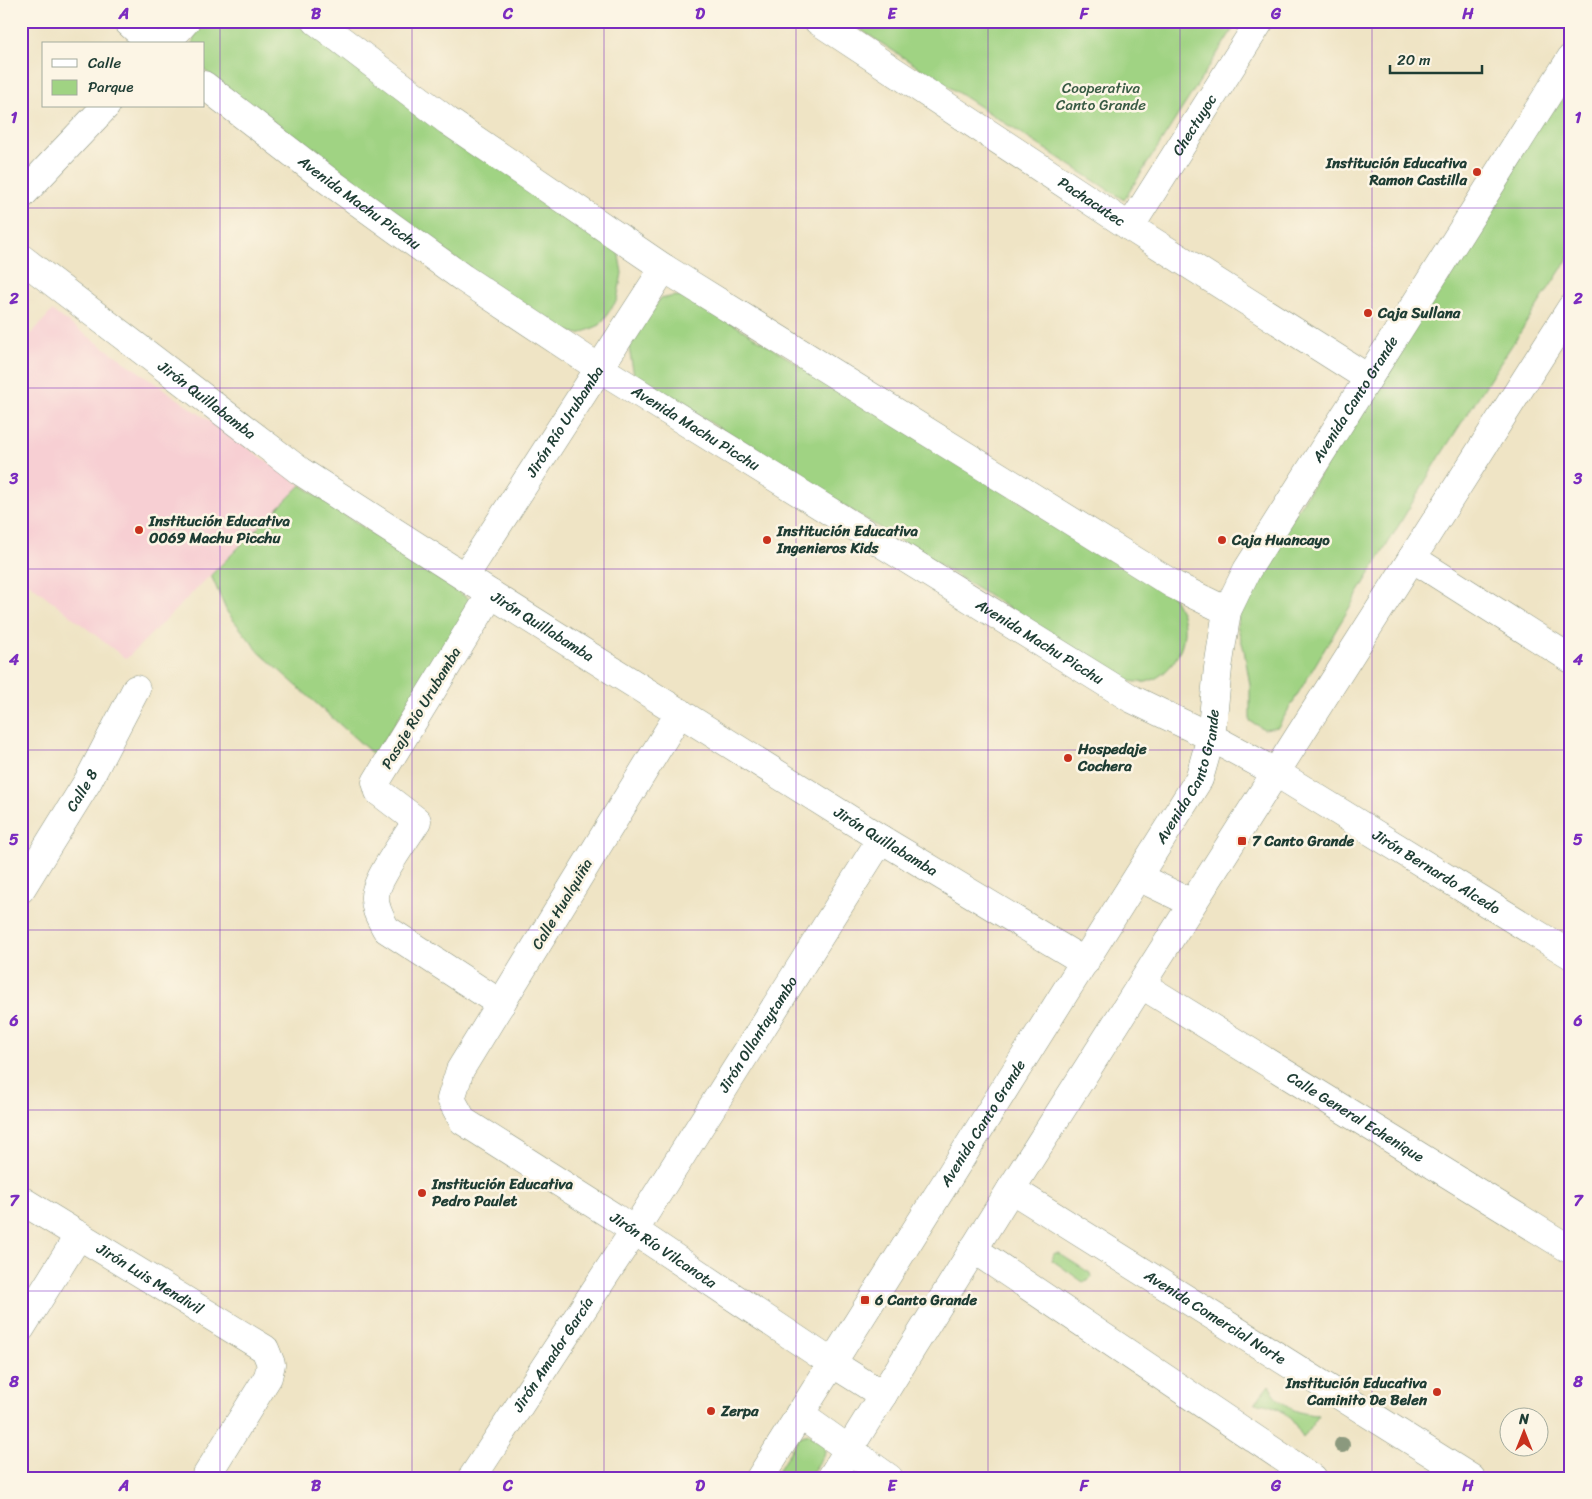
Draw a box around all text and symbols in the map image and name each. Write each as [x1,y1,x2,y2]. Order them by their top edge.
text: A [118,0,129,28]
text: B [311,0,322,28]
text: C [502,0,514,28]
text: D [695,0,705,28]
text: E [888,0,898,28]
text: F [1079,0,1090,28]
text: G [1270,0,1282,28]
text: H [1461,0,1474,28]
legend [42,42,205,108]
scale bar [1390,42,1482,74]
text: 20 m [1397,47,1431,73]
text: Calle [88,50,121,76]
text: Parque [88,74,133,100]
park label: Cooperativa Canto Grande [1056,75,1146,118]
street label: Chectuyoc [1165,88,1224,161]
text: 1 [11,103,18,132]
text: 1 [1575,103,1582,132]
street label: Avenida Machu Picchu [291,148,426,257]
place label: Institución Educativa Ramon Castilla [1325,150,1467,193]
marker: Institución Educativa Ramon Castilla [1471,166,1483,178]
street label: Pachacutec [1052,170,1131,234]
text: 2 [8,284,19,313]
text: 2 [1572,284,1583,313]
place label: Caja Sullana [1377,300,1461,326]
marker: Caja Sullana [1362,307,1374,319]
street label: Avenida Canto Grande [1305,330,1405,469]
street label: Jirón Quillabamba [151,353,262,446]
street label: Jirón Río Urubamba [518,360,611,483]
street label: Avenida Machu Picchu [626,378,765,478]
text: 3 [9,464,19,493]
text: 3 [1573,464,1583,493]
place label: Institución Educativa 0069 Machu Picchu [148,508,290,551]
place label: Institución Educativa Ingenieros Kids [776,518,918,561]
marker: Institución Educativa 0069 Machu Picchu [133,524,145,536]
place label: Caja Huancayo [1231,527,1330,553]
marker: Institución Educativa Ingenieros Kids [761,534,773,546]
marker: Caja Huancayo [1216,534,1228,546]
street label: Jirón Quillabamba [485,583,600,669]
street label: Avenida Machu Picchu [970,591,1109,692]
street label: Pasaje Río Urubamba [374,641,468,774]
text: 4 [8,645,19,674]
text: 4 [1572,645,1583,674]
street label: Avenida Canto Grande [1148,708,1227,850]
place label: Hospedaje Cochera [1077,736,1147,779]
marker: Hospedaje Cochera [1062,752,1074,764]
street label: Calle 8 [59,764,105,817]
street label: Jirón Quillabamba [828,799,943,884]
street label: Jirón Bernardo Alcedo [1367,822,1506,922]
text: 5 [9,825,19,854]
text: 5 [1573,825,1583,854]
place label: 7 Canto Grande [1252,828,1355,854]
marker: 7 Canto Grande [1236,835,1248,847]
street label: Calle Hualquiña [524,853,600,955]
street label: Jirón Ollantaytambo [711,970,805,1099]
text: 6 [8,1006,19,1035]
text: 6 [1572,1006,1583,1035]
street label: Avenida Canto Grande [932,1054,1033,1193]
street label: Calle General Echenique [1282,1065,1429,1169]
place label: Institución Educativa Pedro Paulet [431,1171,573,1214]
text: 7 [9,1186,20,1215]
text: 7 [1573,1186,1584,1215]
marker: Institución Educativa Pedro Paulet [416,1187,428,1199]
street label: Jirón Río Vilcanota [604,1204,723,1296]
street label: Jirón Luis Mendivil [90,1235,209,1322]
street label: Avenida Comercial Norte [1138,1262,1291,1372]
place label: 6 Canto Grande [874,1287,977,1313]
street label: Jirón Amador García [505,1291,601,1418]
marker: 6 Canto Grande [859,1294,871,1306]
text: 8 [8,1367,19,1396]
text: 8 [1572,1367,1583,1396]
place label: Institución Educativa Caminito De Belen [1285,1370,1428,1413]
marker: Institución Educativa Caminito De Belen [1431,1386,1443,1398]
place label: Zerpa [720,1398,759,1424]
marker: Zerpa [705,1405,717,1417]
north arrow [1500,1406,1550,1456]
text: N [1518,1407,1529,1432]
text: A [118,1471,129,1499]
text: B [311,1471,322,1499]
text: C [502,1471,514,1499]
text: D [695,1471,705,1499]
text: E [888,1471,898,1499]
text: F [1079,1471,1090,1499]
text: G [1270,1471,1282,1499]
text: H [1461,1471,1474,1499]

